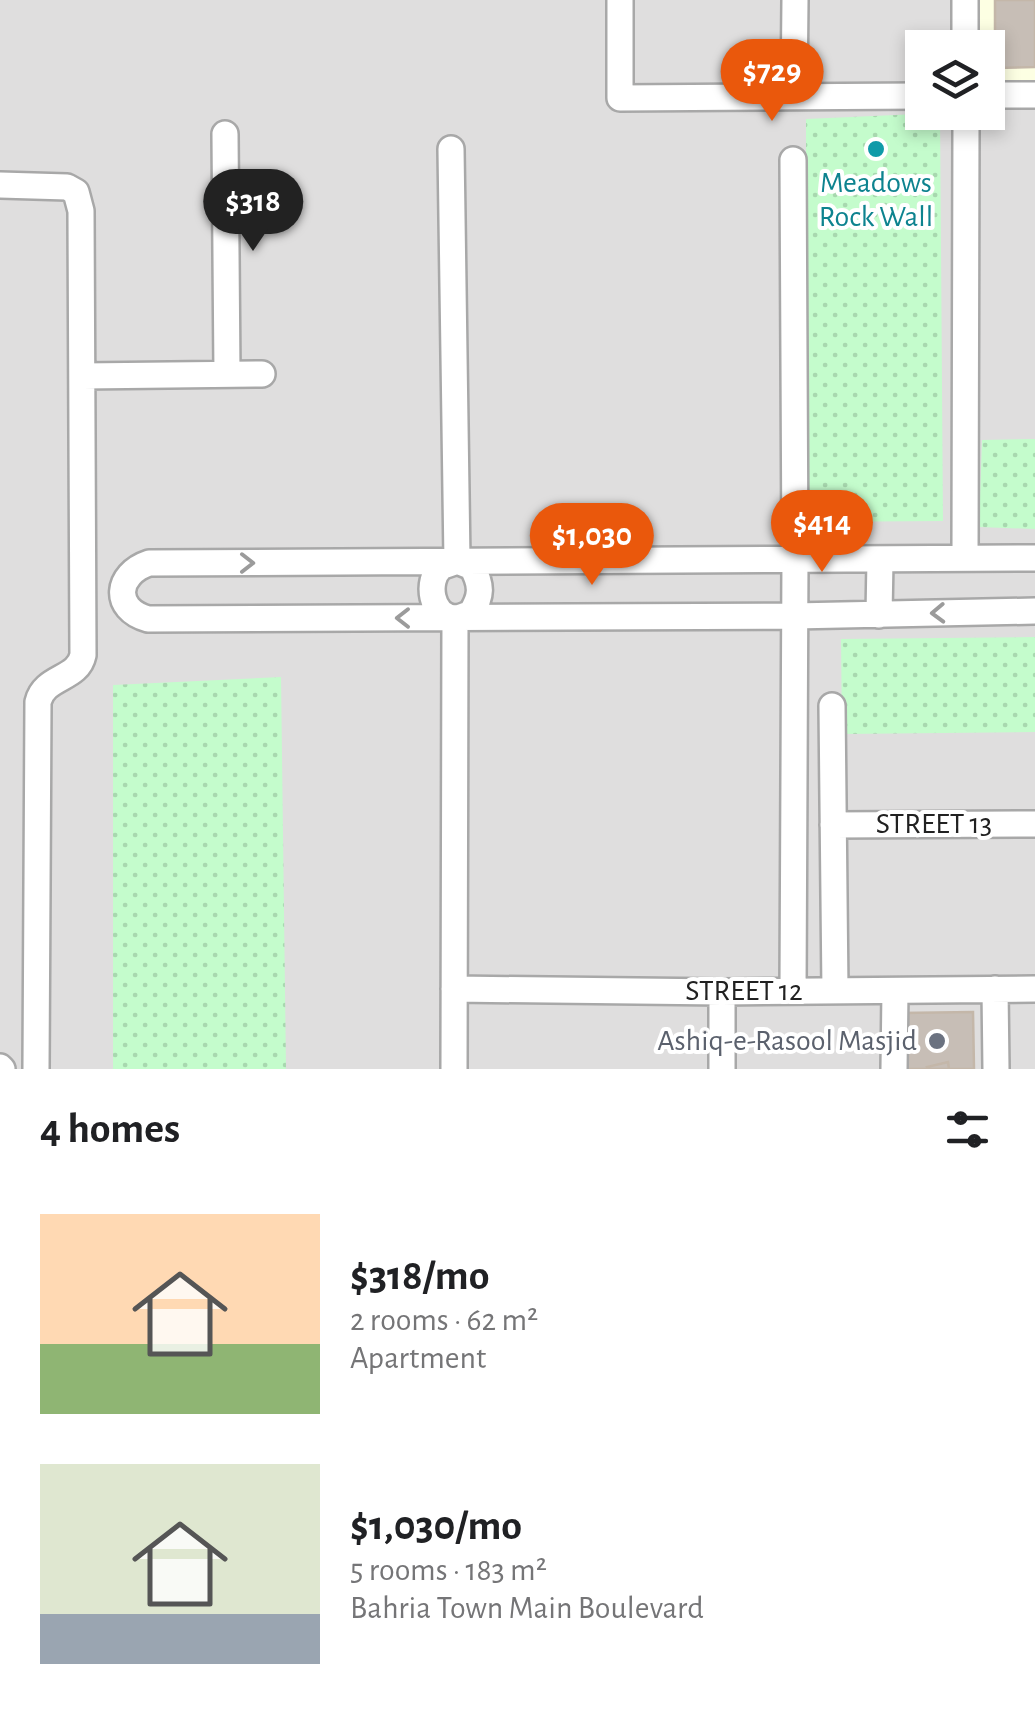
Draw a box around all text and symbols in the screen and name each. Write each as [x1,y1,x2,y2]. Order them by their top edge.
map controls [905,30,1005,130]
button: layers [905,30,1005,130]
pin: $729 [713,39,831,124]
text: $729 [743,55,801,87]
marker: Meadows Rock Wall [865,138,887,160]
place label: Meadows Rock Wall [819,168,933,232]
pin: $318 [194,169,312,254]
text: $318 [225,185,281,217]
pin: $414 [763,490,881,575]
pin: $1,030 [511,503,673,588]
text: $414 [793,506,851,538]
text: $1,030 [552,519,632,551]
one-way arrow [239,552,255,573]
one-way arrow [929,603,945,624]
one-way arrow [394,607,410,629]
street label: STREET 13 [876,809,992,839]
street label: STREET 12 [685,976,803,1006]
place label: Ashiq-e-Rasool Masjid [657,1026,917,1056]
marker: Ashiq-e-Rasool Masjid [926,1030,948,1052]
icon: filters [940,1102,995,1157]
text: 4 homes [40,1108,180,1150]
icon: home [120,1254,240,1374]
text: $318/mo [350,1255,489,1297]
text: 2 rooms · 62 m² [350,1304,538,1336]
text: Apartment [350,1342,486,1374]
icon: home [120,1504,240,1624]
text: $1,030/mo [350,1505,522,1547]
text: 5 rooms · 183 m² [350,1554,547,1586]
text: Bahria Town Main Boulevard [350,1592,704,1624]

